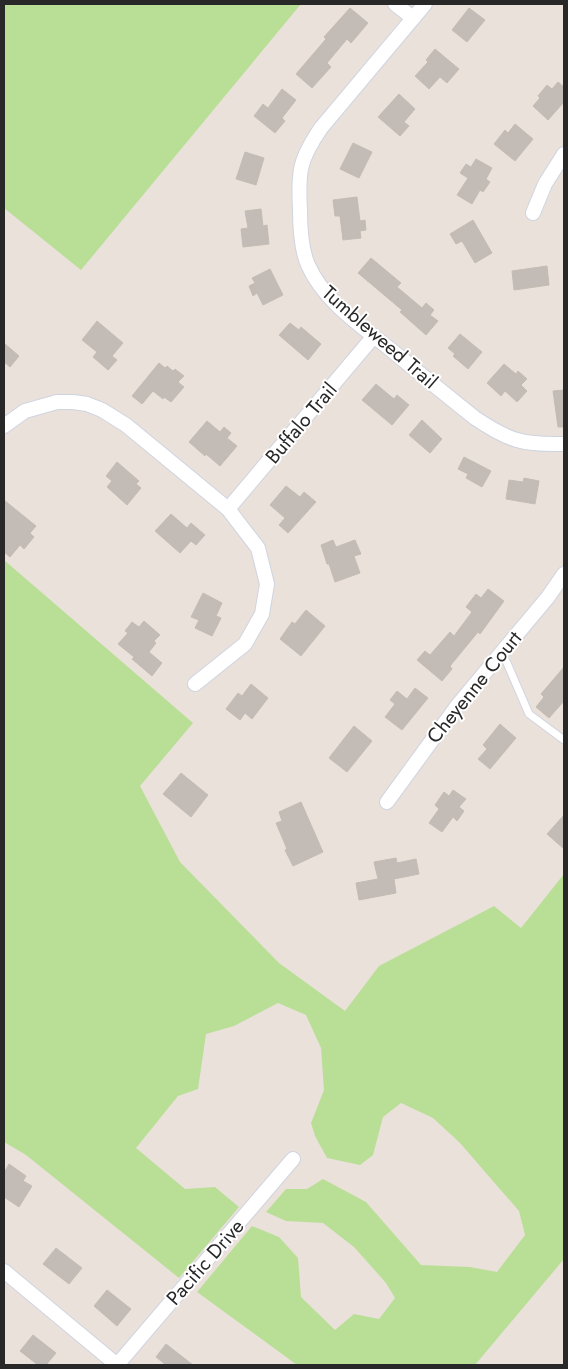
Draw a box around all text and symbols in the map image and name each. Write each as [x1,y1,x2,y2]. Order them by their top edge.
street label: Tumbleweed Trail [315,279,444,396]
street label: Buffalo Trail [259,376,344,470]
street label: Cheyenne Court [420,625,529,750]
street label: Pacific Drive [160,1213,251,1312]

